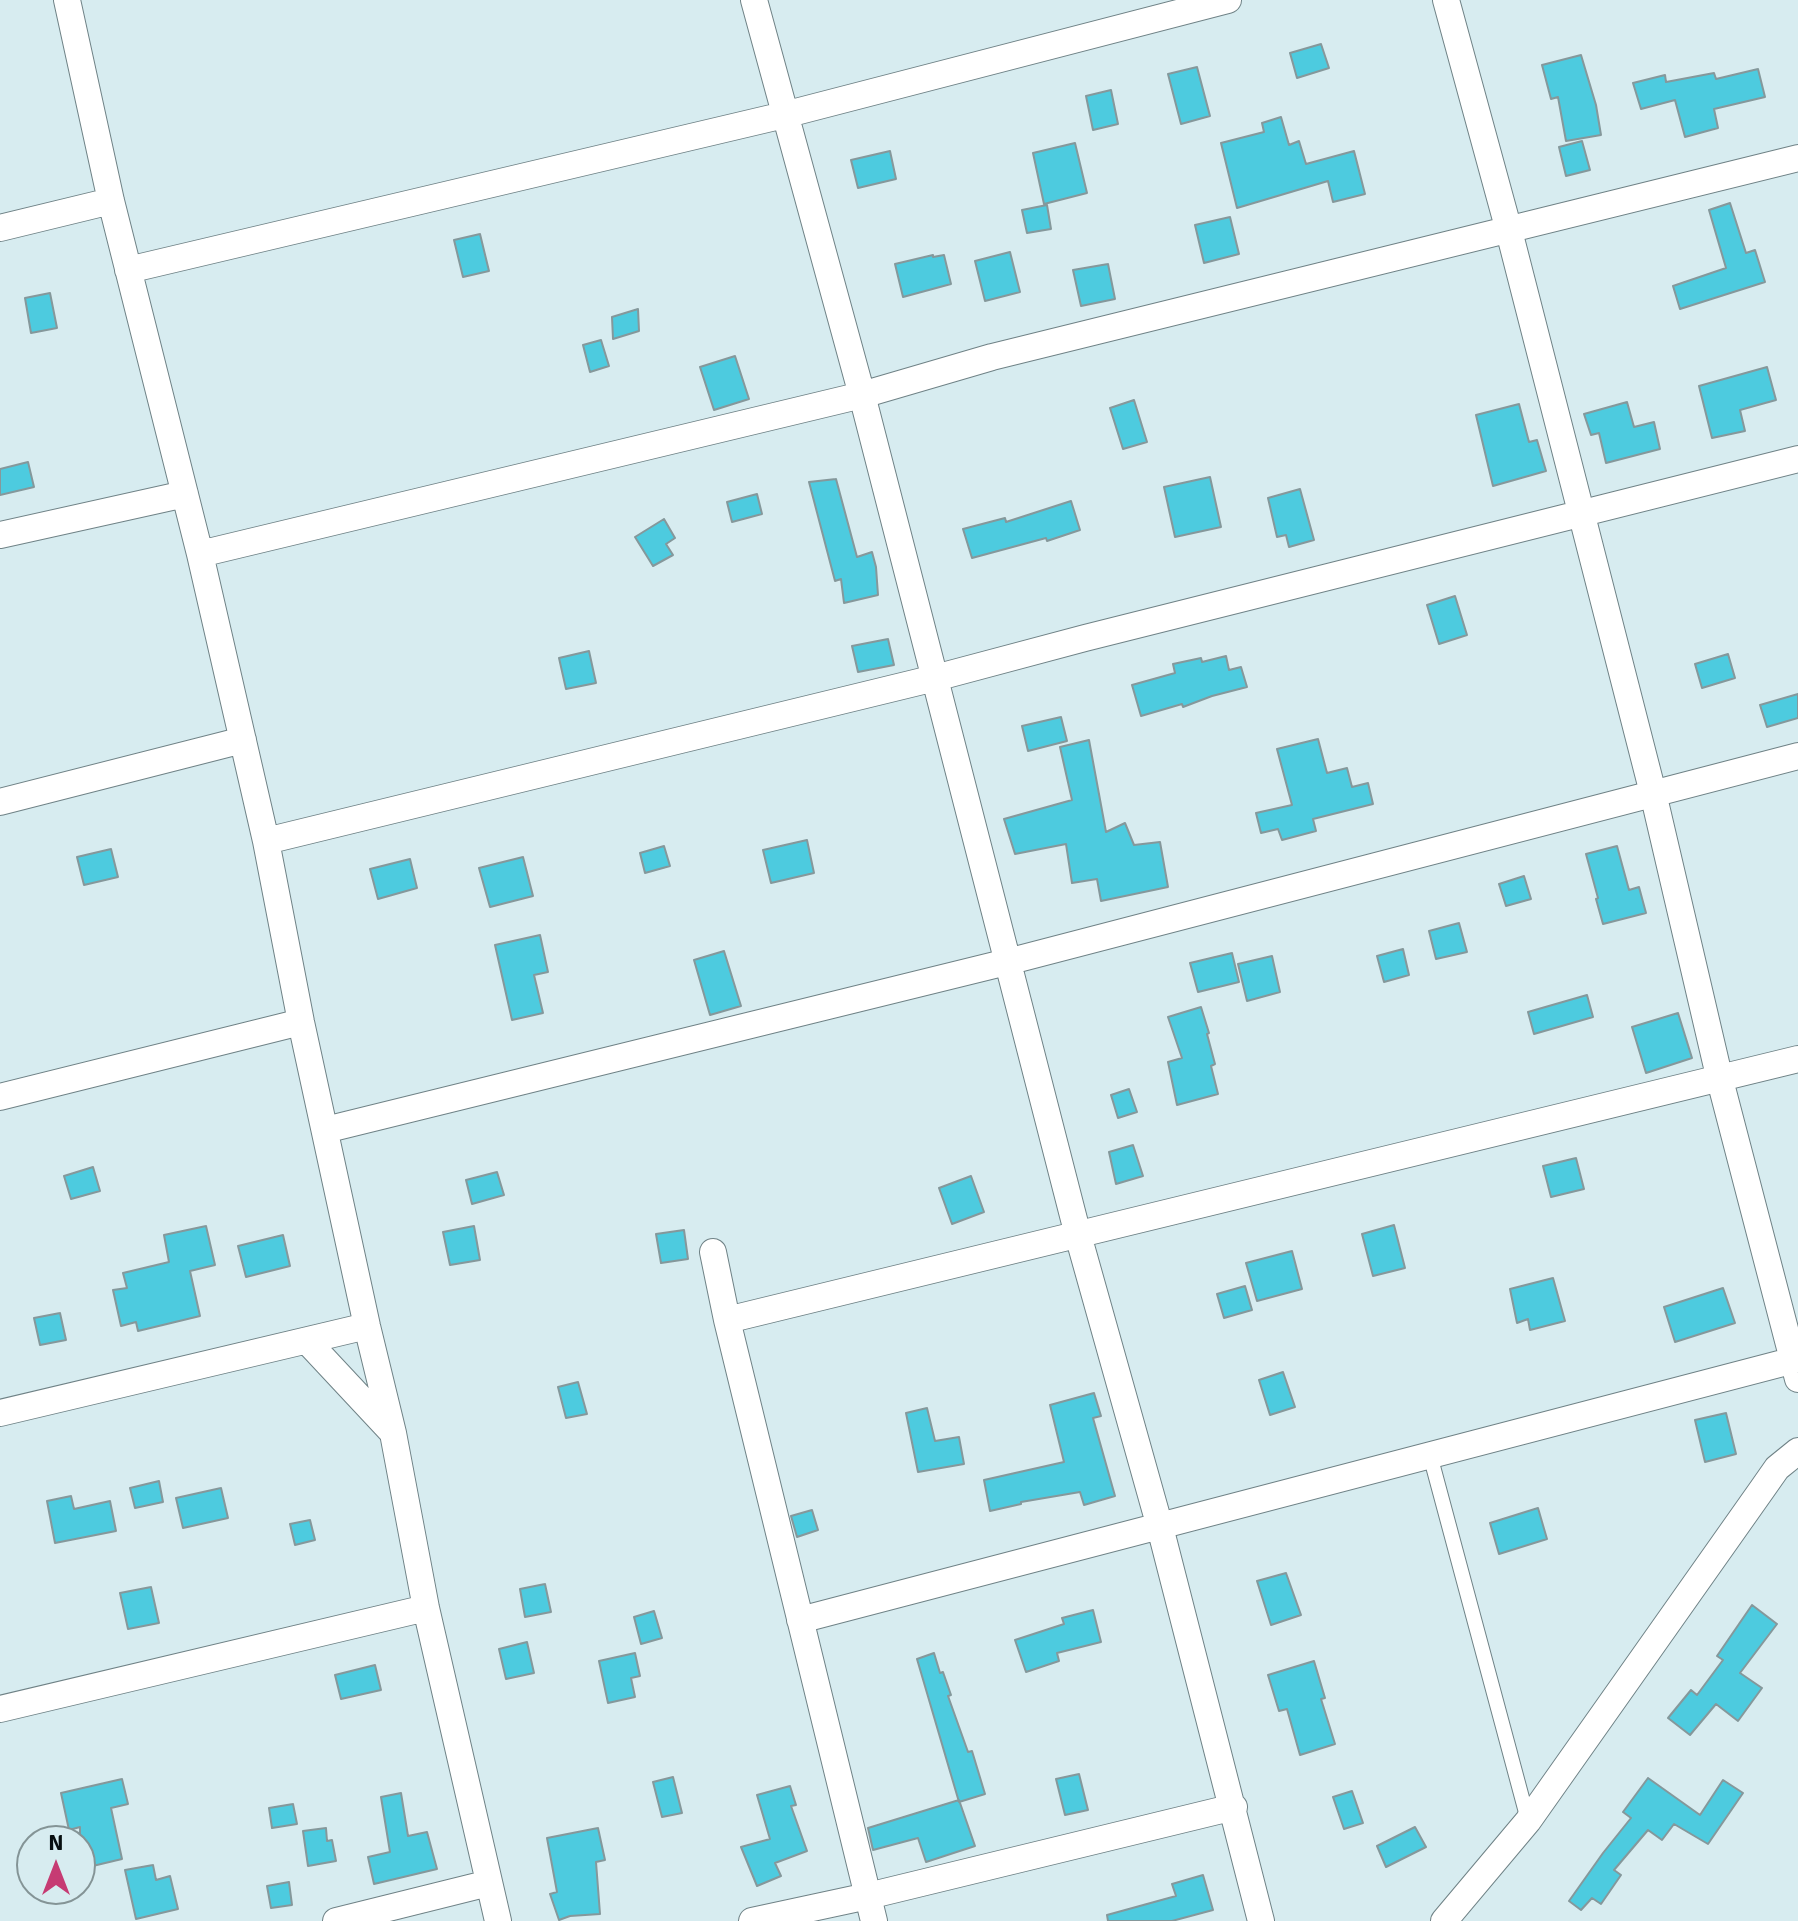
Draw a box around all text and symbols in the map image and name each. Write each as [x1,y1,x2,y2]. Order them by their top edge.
north arrow [16,1825,96,1905]
text: N [48,1829,64,1856]

